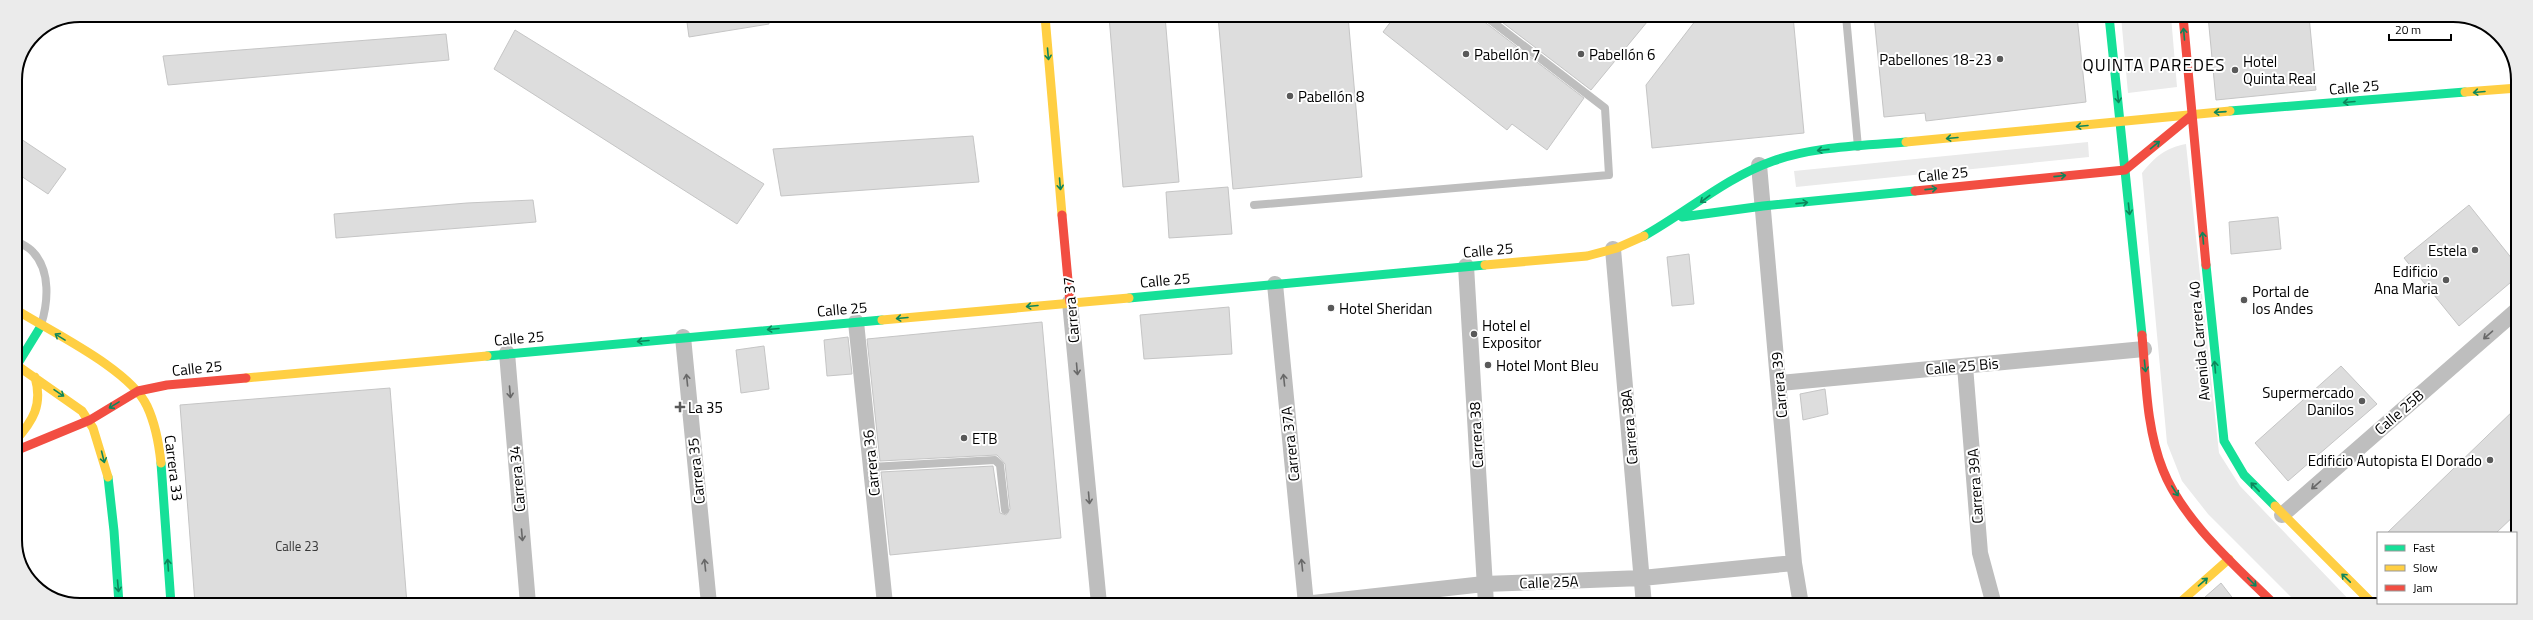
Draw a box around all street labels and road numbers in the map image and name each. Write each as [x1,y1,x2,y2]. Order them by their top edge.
street label: Calle 25 [2328,73,2380,101]
street label: Calle 25 [1917,160,1969,188]
street label: Calle 25 [1462,236,1514,264]
street label: Calle 25 [1139,266,1191,294]
street label: Carrera 37 [1057,276,1085,344]
street label: Avenida Carrera 40 [2182,280,2216,402]
street label: Calle 25 [816,295,868,323]
street label: Calle 25 [493,324,545,352]
street label: Carrera 39 [1765,351,1793,419]
street label: Calle 25 Bis [1925,351,1999,381]
street label: Calle 25 [171,354,223,382]
street label: Calle 25B [2369,384,2429,440]
street label: Carrera 38A [1614,388,1644,465]
street label: Carrera 38 [1463,401,1489,469]
street label: Carrera 37A [1275,405,1305,483]
street label: Carrera 36 [856,429,886,497]
street label: Carrera 33 [159,434,189,502]
street label: Carrera 35 [681,437,711,505]
street label: Carrera 34 [503,445,531,513]
street label: Carrera 39A [1961,448,1989,524]
street label: Calle 25A [1519,569,1579,595]

